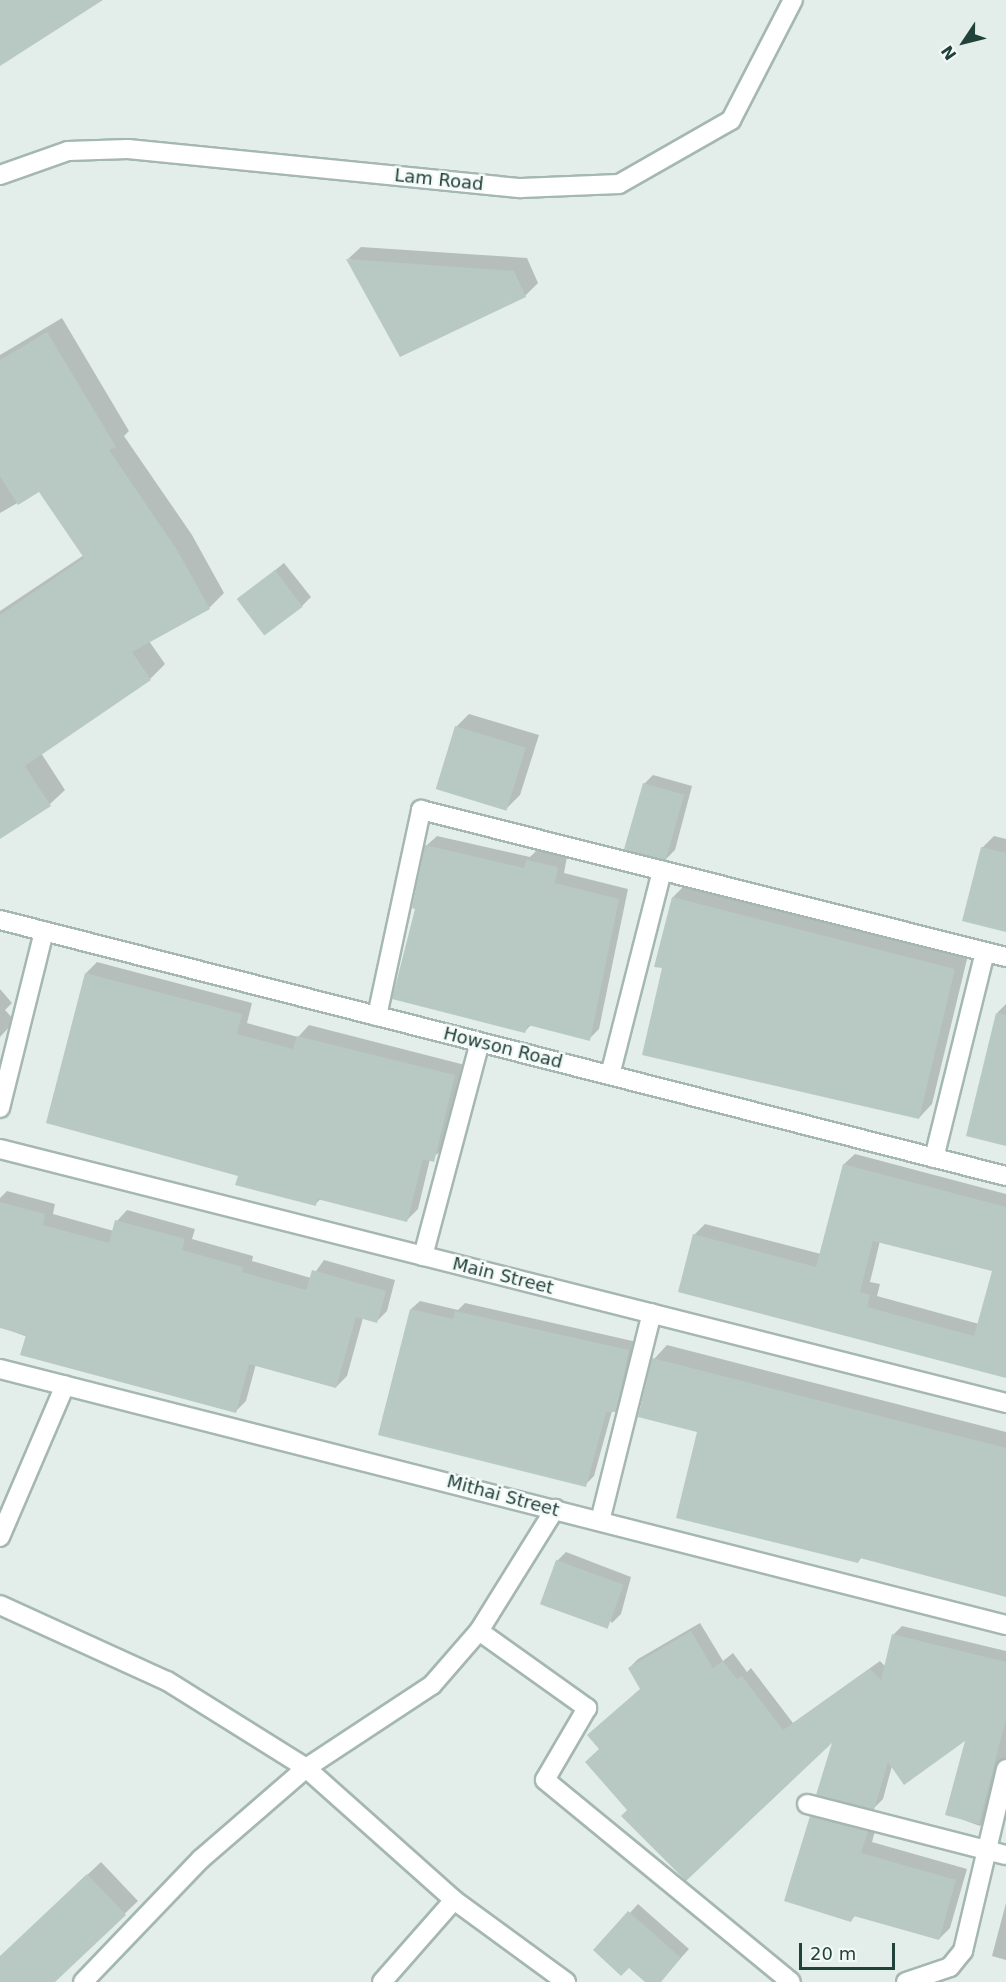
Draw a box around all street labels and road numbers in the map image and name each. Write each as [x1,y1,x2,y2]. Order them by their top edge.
street label: Lam Road [393,165,485,195]
street label: Howson Road [441,1023,565,1073]
street label: Main Street [450,1253,556,1299]
street label: Mithai Street [444,1471,562,1521]

